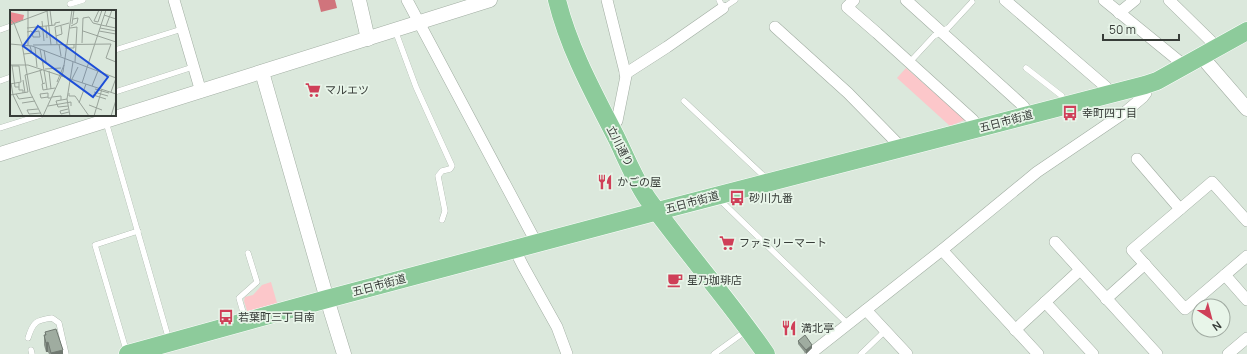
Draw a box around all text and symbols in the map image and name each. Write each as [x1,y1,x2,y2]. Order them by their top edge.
inset map [10,10,116,116]
scale bar [1103,16,1179,42]
text: 50 m [1109,21,1136,38]
supermarket icon: マルエツ [304,81,322,99]
place label: マルエツ [325,82,369,97]
bus stop icon: 幸町四丁目 [1061,104,1079,122]
place label: 幸町四丁目 [1082,105,1137,120]
street label: 五日市街道 [977,106,1034,135]
street label: 立川通り [604,123,637,169]
restaurant icon: かごの屋 [596,173,614,191]
place label: かごの屋 [617,174,661,189]
street label: 五日市街道 [663,187,720,216]
bus stop icon: 砂川九番 [728,189,746,207]
place label: 砂川九番 [749,190,793,205]
supermarket icon: ファミリーマート [718,234,736,252]
place label: ファミリーマート [739,235,827,250]
street label: 五日市街道 [350,270,407,299]
cafe icon: 星乃珈琲店 [666,271,684,289]
place label: 星乃珈琲店 [687,272,742,287]
north arrow [1191,298,1231,338]
bus stop icon: 若葉町三丁目南 [217,308,235,326]
place label: 若葉町三丁目南 [238,309,315,324]
text: N [1209,318,1225,335]
restaurant icon: 満北亭 [780,319,798,337]
place label: 満北亭 [801,320,834,335]

